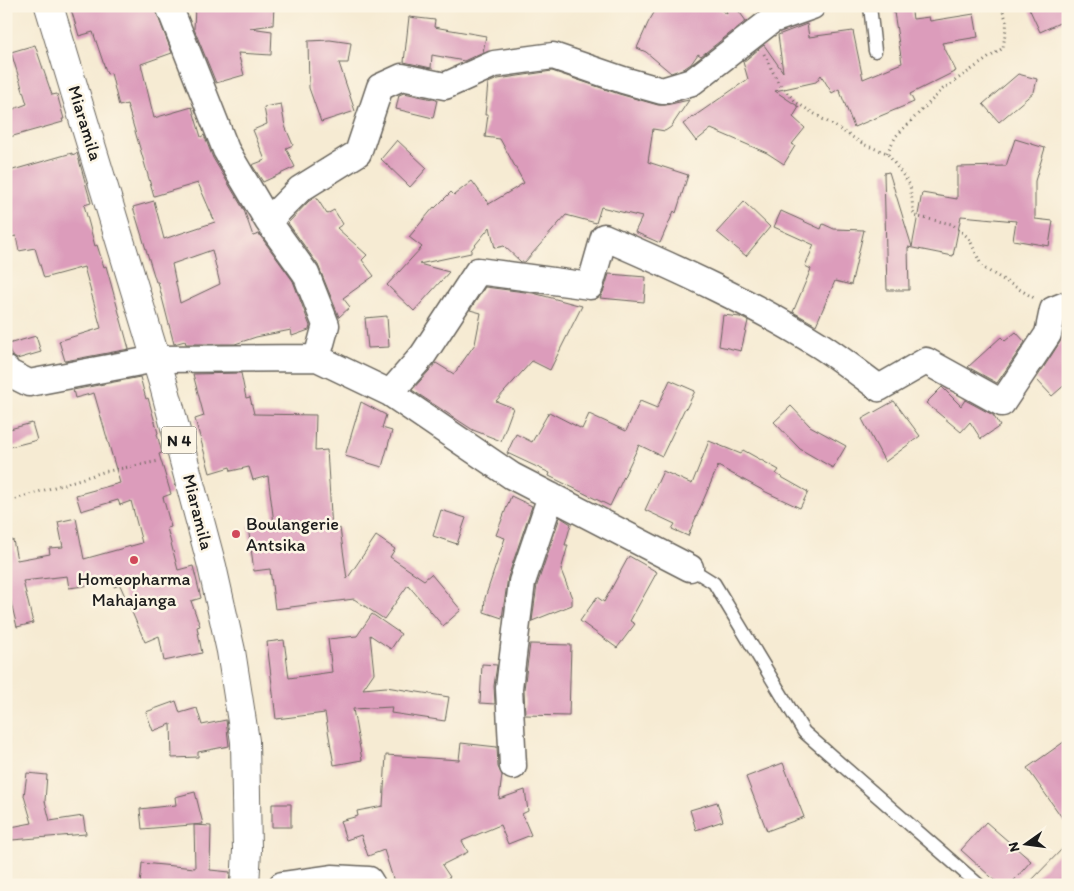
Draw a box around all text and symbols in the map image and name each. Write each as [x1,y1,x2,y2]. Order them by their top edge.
street label: Miaramila [63,83,107,163]
road number: N 4 [162,426,196,454]
street label: Miaramila [178,472,218,552]
place label: Boulangerie Antsika [246,513,339,556]
marker: Boulangerie Antsika [230,528,242,540]
marker: Homeopharma Mahajanga [128,554,140,566]
place label: Homeopharma Mahajanga [78,568,191,611]
north arrow [1002,818,1052,868]
text: N [1004,840,1023,854]

